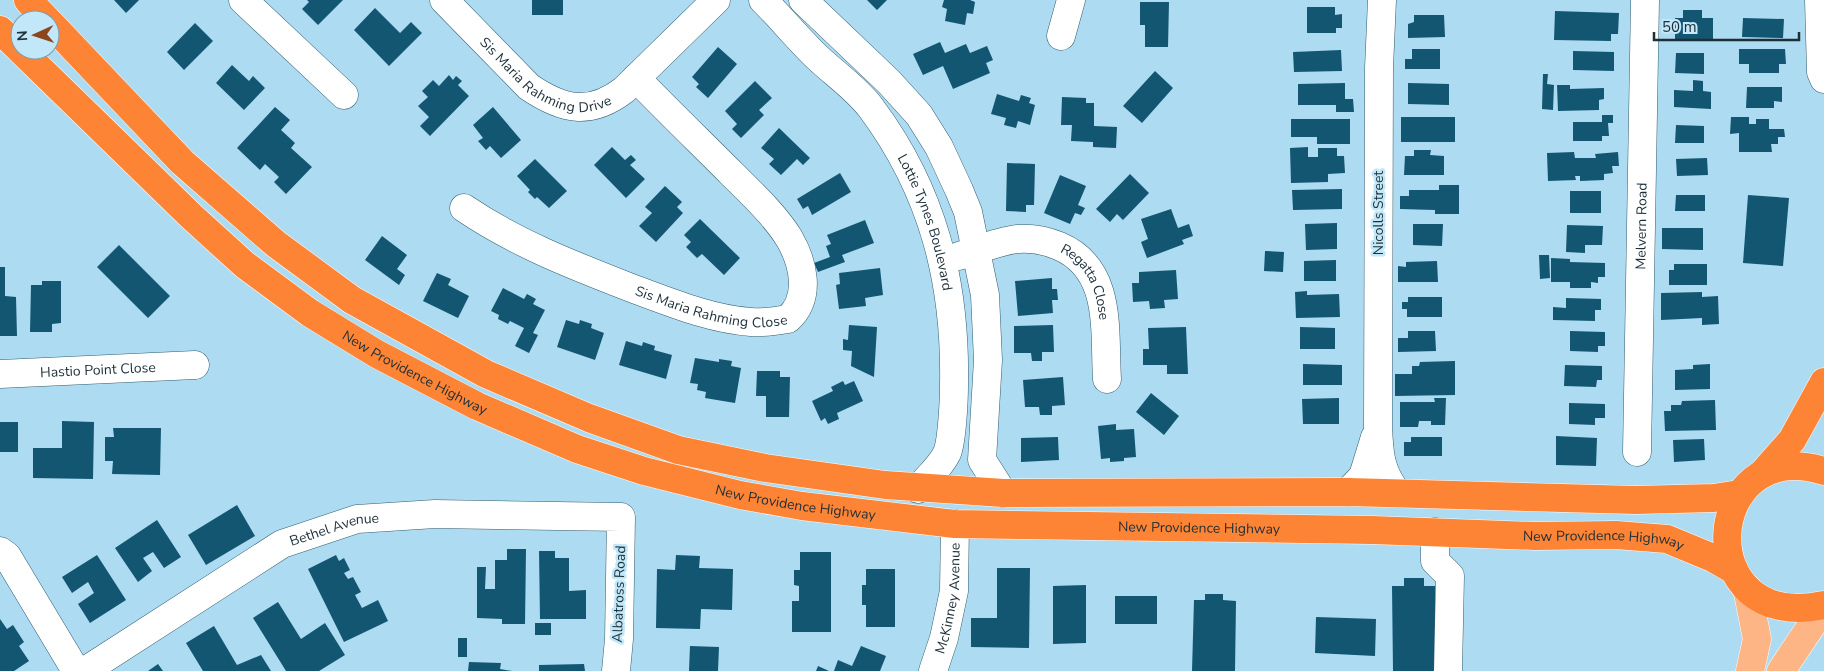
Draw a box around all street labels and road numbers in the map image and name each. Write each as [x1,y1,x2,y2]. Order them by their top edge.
street label: Sis Maria Rahming Drive [476,33,614,117]
street label: Lottie Tynes Boulevard [893,151,957,292]
street label: Nicolls Street [1369,171,1388,255]
street label: Melvern Road [1631,182,1651,270]
street label: Regatta Close [1058,239,1114,321]
street label: Sis Maria Rahming Close [633,281,789,332]
street label: New Providence Highway [339,326,491,419]
street label: Hastio Point Close [40,357,156,382]
street label: New Providence Highway [713,480,878,524]
street label: Bethel Avenue [287,508,379,550]
street label: New Providence Highway [1118,517,1281,538]
street label: New Providence Highway [1522,525,1688,555]
street label: McKinney Avenue [930,543,964,656]
street label: Albatross Road [608,545,630,643]

